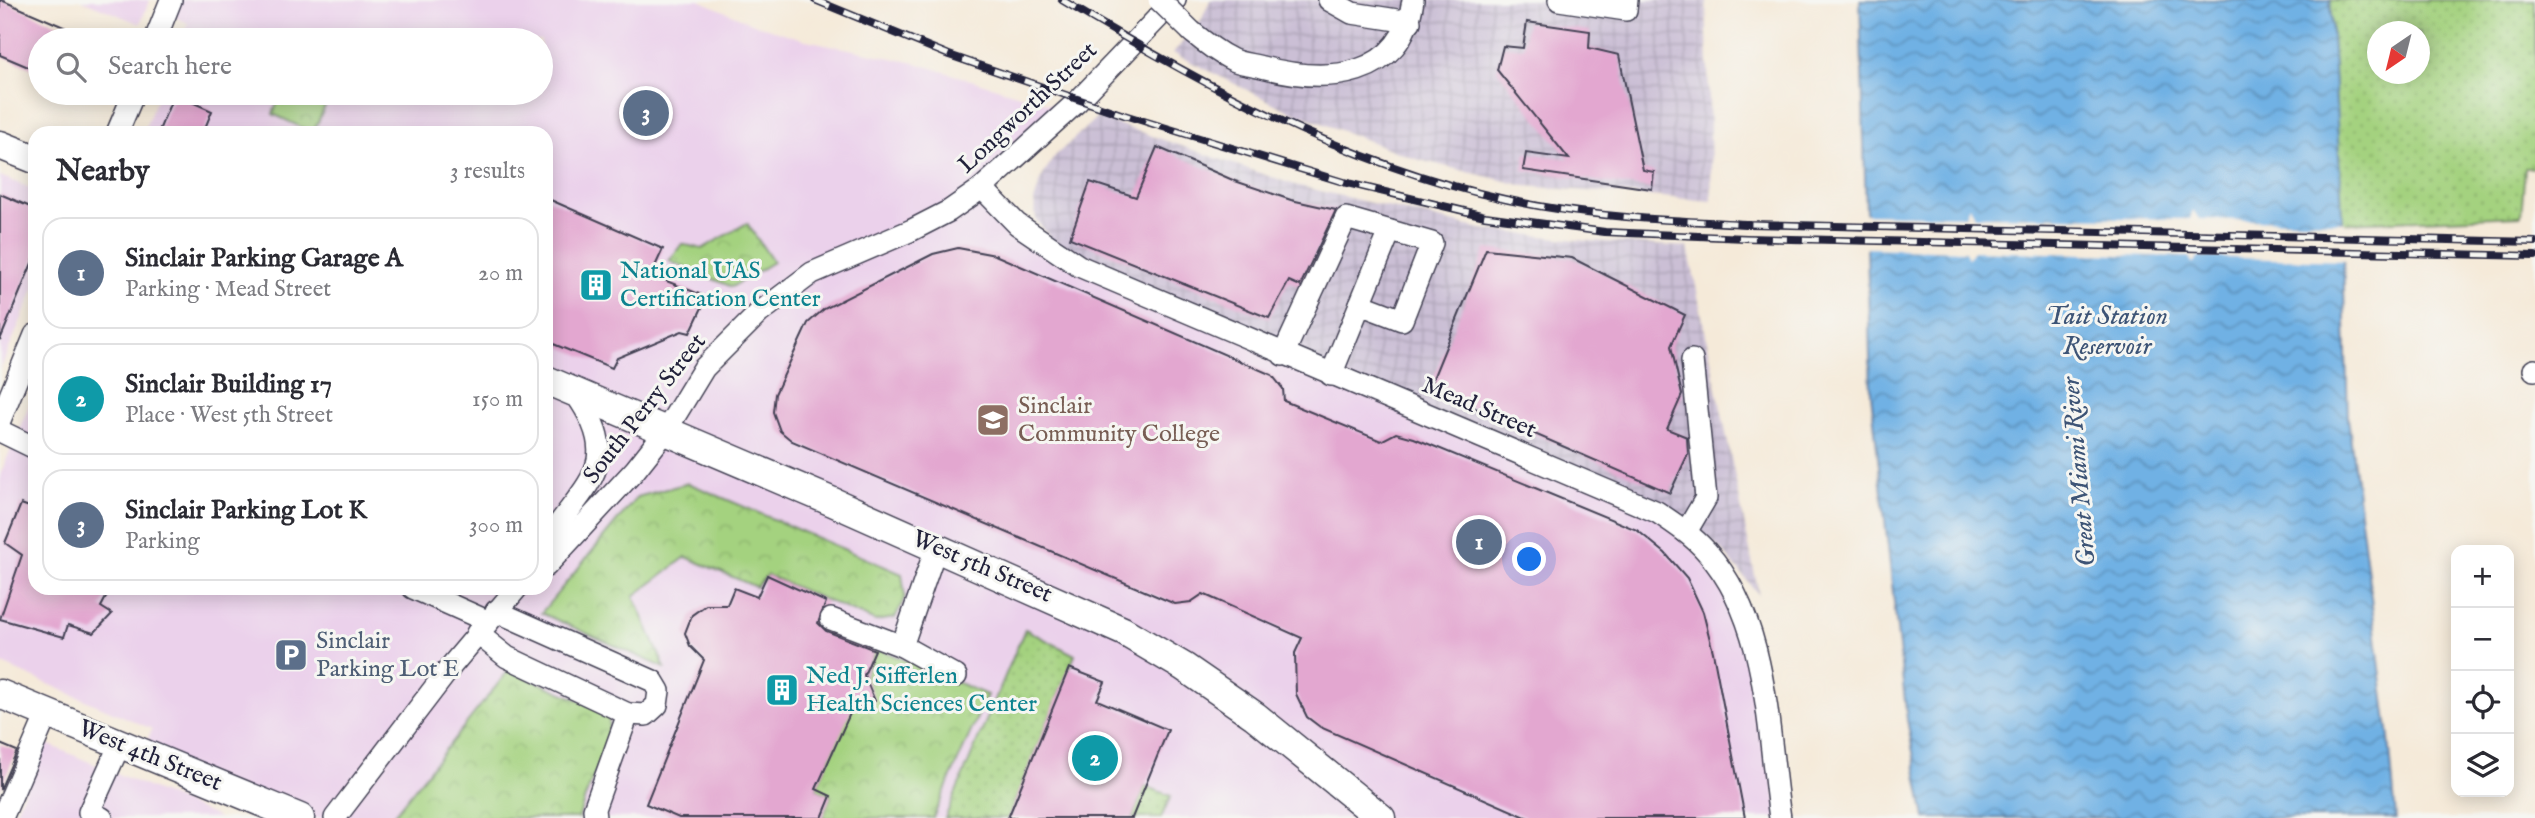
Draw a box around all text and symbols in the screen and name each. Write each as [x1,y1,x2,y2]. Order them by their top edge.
north arrow [2367,21,2430,84]
search box [28,28,553,105]
street label: Longworth Street [952,35,1104,181]
icon: search [52,48,90,86]
text: Search here [108,50,232,83]
pin: 3 [623,87,669,139]
text: Nearby [56,153,149,191]
text: 3 results [450,157,525,186]
text: Sinclair Parking Garage A [125,242,403,275]
place label: National UAS Certification Center [620,256,821,315]
text: 1 [77,259,85,288]
text: 20 m [478,259,523,288]
building icon: National UAS Certification Center [577,266,615,304]
text: Parking · Mead Street [125,275,331,304]
water label: Tait Station Reservoir [2046,300,2168,363]
street label: South Perry Street [577,327,713,491]
text: Sinclair Building 17 [125,368,332,401]
street label: Mead Street [1417,370,1541,446]
water label: Great Miami River [2054,374,2104,568]
text: 2 [76,385,86,414]
text: 150 m [472,385,523,414]
place label: Sinclair Community College [1018,391,1220,450]
text: Place · West 5th Street [125,401,333,430]
school or university icon: Sinclair Community College [974,401,1012,439]
text: Sinclair Parking Lot K [125,494,367,527]
text: 3 [77,511,85,540]
text: 300 m [469,511,523,540]
pin: 1 [1456,516,1502,568]
street label: West 5th Street [907,524,1057,610]
text: Parking [125,527,200,556]
your location [1512,542,1546,576]
map controls [2451,545,2514,797]
button: + [2451,545,2514,608]
button: − [2451,608,2514,671]
place label: Sinclair Parking Lot E [316,626,459,685]
parking icon: Sinclair Parking Lot E [272,636,310,674]
place label: Ned J. Sifferlen Health Sciences Center [806,661,1037,720]
building icon: Ned J. Sifferlen Health Sciences Center [763,671,801,709]
button: locate [2451,671,2514,734]
street label: West 4th Street [74,713,226,799]
pin: 2 [1072,732,1118,784]
button: layers [2451,734,2514,797]

